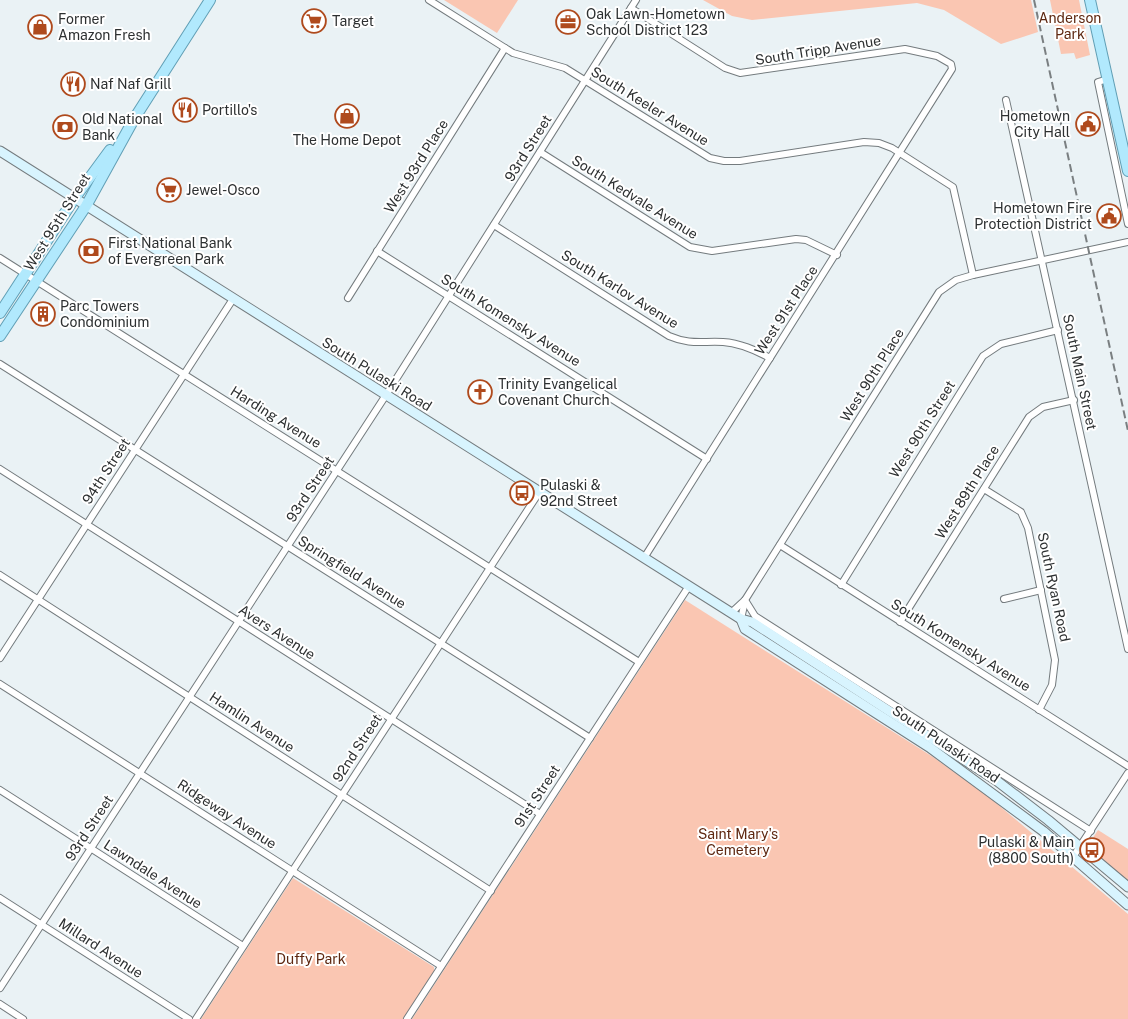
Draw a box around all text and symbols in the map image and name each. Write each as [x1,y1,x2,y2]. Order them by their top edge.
place label: Oak Lawn-Hometown School District 123 [586,6,725,38]
supermarket icon: Target [301,8,327,34]
office icon: Oak Lawn-Hometown School District 123 [555,9,581,35]
park label: Anderson Park [1039,10,1101,42]
place label: Former Amazon Fresh [58,11,151,43]
place label: Target [332,13,374,29]
shop icon: Former Amazon Fresh [27,14,53,40]
street label: South Tripp Avenue [754,32,882,68]
street label: South Keeler Avenue [588,63,712,149]
restaurant icon: Naf Naf Grill [60,71,86,97]
place label: Naf Naf Grill [90,76,172,92]
restaurant icon: Portillo's [172,97,198,123]
place label: Portillo's [202,102,257,118]
shop icon: The Home Depot [334,103,360,129]
place label: Hometown City Hall [1000,108,1070,140]
place label: Old National Bank [82,111,163,143]
public building icon: Hometown City Hall [1075,111,1101,137]
street label: 93rd Street [501,112,555,184]
bank icon: Old National Bank [52,114,78,140]
street label: West 93rd Place [381,116,451,216]
place label: The Home Depot [293,132,401,148]
street label: South Kedvale Avenue [569,152,701,242]
street label: West 95th Street [21,170,93,274]
supermarket icon: Jewel-Osco [156,177,182,203]
place label: Jewel-Osco [186,182,260,198]
place label: Hometown Fire Protection District [974,200,1092,232]
public building icon: Hometown Fire Protection District [1096,203,1122,229]
place label: First National Bank of Evergreen Park [108,235,232,267]
bank icon: First National Bank of Evergreen Park [78,238,104,264]
street label: South Karlov Avenue [558,246,682,332]
street label: West 91st Place [751,262,821,358]
street label: South Komensky Avenue [438,270,584,370]
place label: Parc Towers Condominium [60,298,149,330]
building icon: Parc Towers Condominium [30,301,56,327]
street label: South Main Street [1060,312,1100,432]
street label: West 90th Place [837,325,907,425]
street label: South Pulaski Road [319,334,435,414]
place label: Trinity Evangelical Covenant Church [498,376,617,408]
street label: West 90th Street [886,378,958,480]
church icon: Trinity Evangelical Covenant Church [467,379,493,405]
street label: Harding Avenue [228,383,324,451]
street label: 94th Street [79,435,133,507]
street label: West 89th Place [932,442,1002,542]
street label: 93rd Street [283,453,337,525]
place label: Pulaski & 92nd Street [540,477,618,509]
bus stop icon: Pulaski & 92nd Street [509,480,535,506]
street label: South Ryan Road [1035,531,1073,643]
street label: Springfield Avenue [295,532,409,612]
street label: South Komensky Avenue [888,595,1034,695]
street label: Avers Avenue [236,601,318,663]
street label: Hamlin Avenue [207,689,297,755]
street label: South Pulaski Road [889,702,1003,786]
street label: 92nd Street [329,711,385,785]
street label: 91st Street [511,762,563,830]
street label: Ridgeway Avenue [175,776,279,852]
street label: 93rd Street [62,792,116,864]
park label: Saint Mary's Cemetery [698,826,778,858]
place label: Pulaski & Main (8800 South) [978,834,1074,866]
street label: Lawndale Avenue [101,836,205,912]
bus stop icon: Pulaski & Main (8800 South) [1079,837,1105,863]
street label: Millard Avenue [56,915,146,981]
park label: Duffy Park [276,951,346,967]

